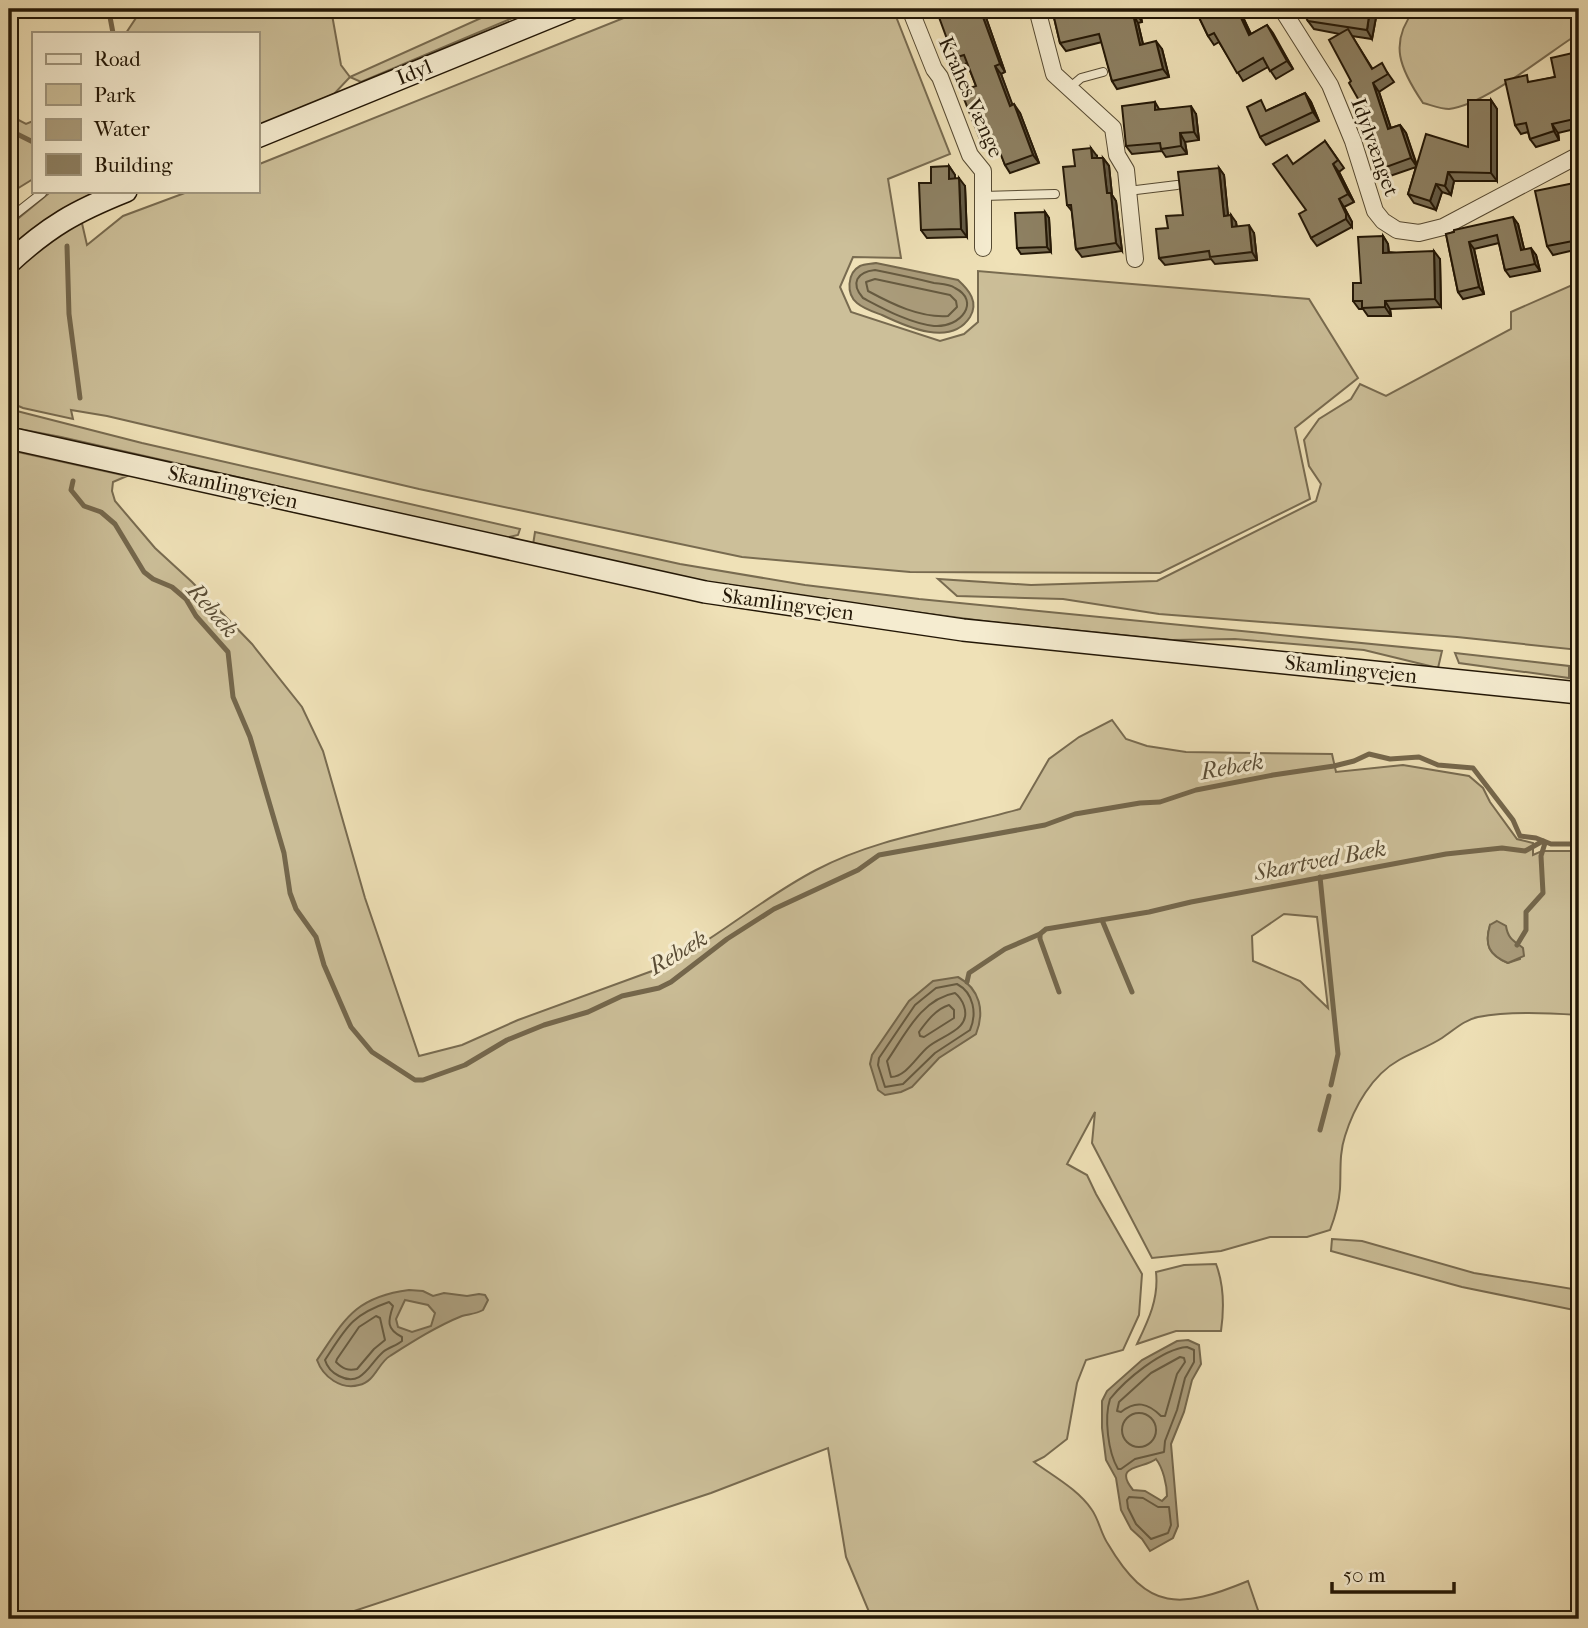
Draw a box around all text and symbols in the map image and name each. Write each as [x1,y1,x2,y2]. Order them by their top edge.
legend [32,32,259,192]
street label: Krahes Vænge [934,33,1008,161]
text: Road [94,47,141,71]
street label: Idyl [393,54,435,90]
text: Park [94,83,136,107]
street label: Idylvænget [1346,95,1404,200]
text: Water [93,117,150,141]
text: Building [94,153,173,177]
street label: Skamlingvejen [166,460,300,514]
water label: Rebæk [180,576,244,643]
street label: Skamlingvejen [721,583,855,625]
street label: Skamlingvejen [1284,650,1418,688]
water label: Rebæk [1196,748,1266,786]
water label: Skartved Bæk [1251,834,1388,887]
water label: Rebæk [642,924,712,981]
scale bar [1332,1551,1455,1595]
text: 50 m [1343,1563,1386,1587]

